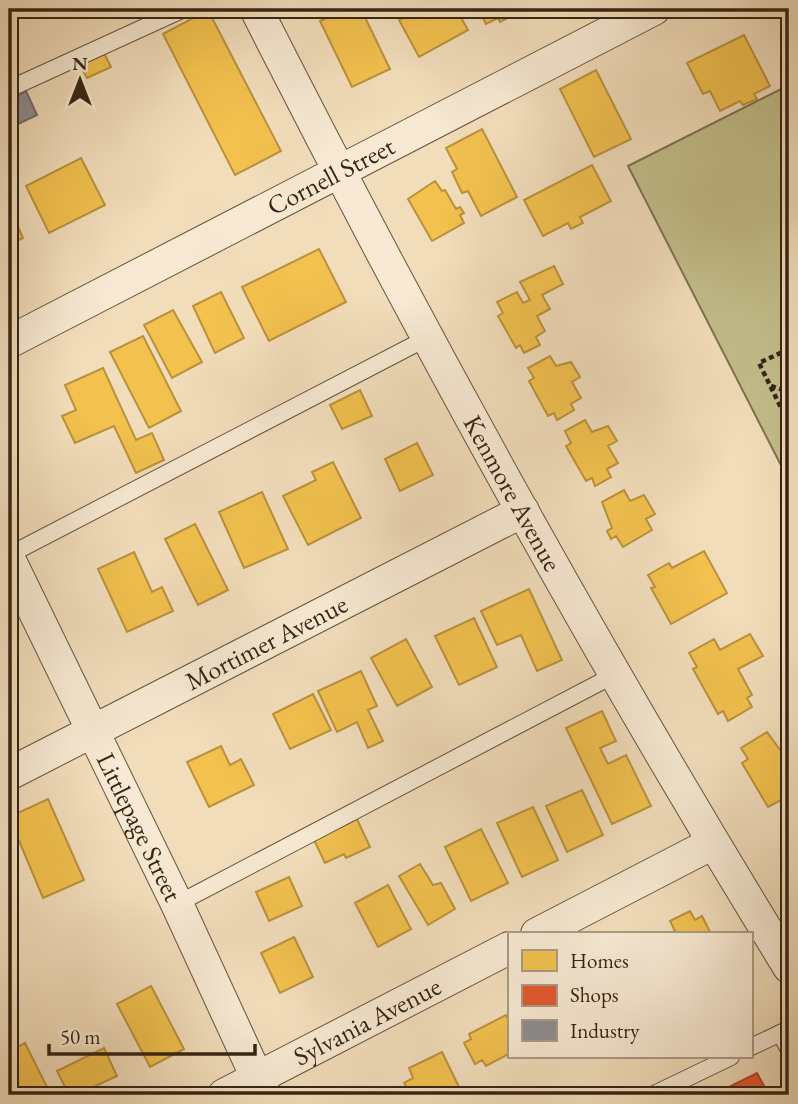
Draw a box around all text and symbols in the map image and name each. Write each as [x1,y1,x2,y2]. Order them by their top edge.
north arrow [46,46,116,116]
text: N [72,51,88,76]
street label: Cornell Street [261,129,400,223]
street label: Kenmore Avenue [456,409,570,577]
street label: Mortimer Avenue [179,587,353,698]
street label: Littlepage Street [89,747,190,907]
legend [508,932,752,1058]
text: Homes [570,947,629,974]
street label: Sylvania Avenue [288,969,447,1073]
text: Shops [570,981,619,1008]
scale bar [49,1013,256,1057]
text: Industry [570,1017,640,1044]
text: 50 m [60,1023,101,1050]

